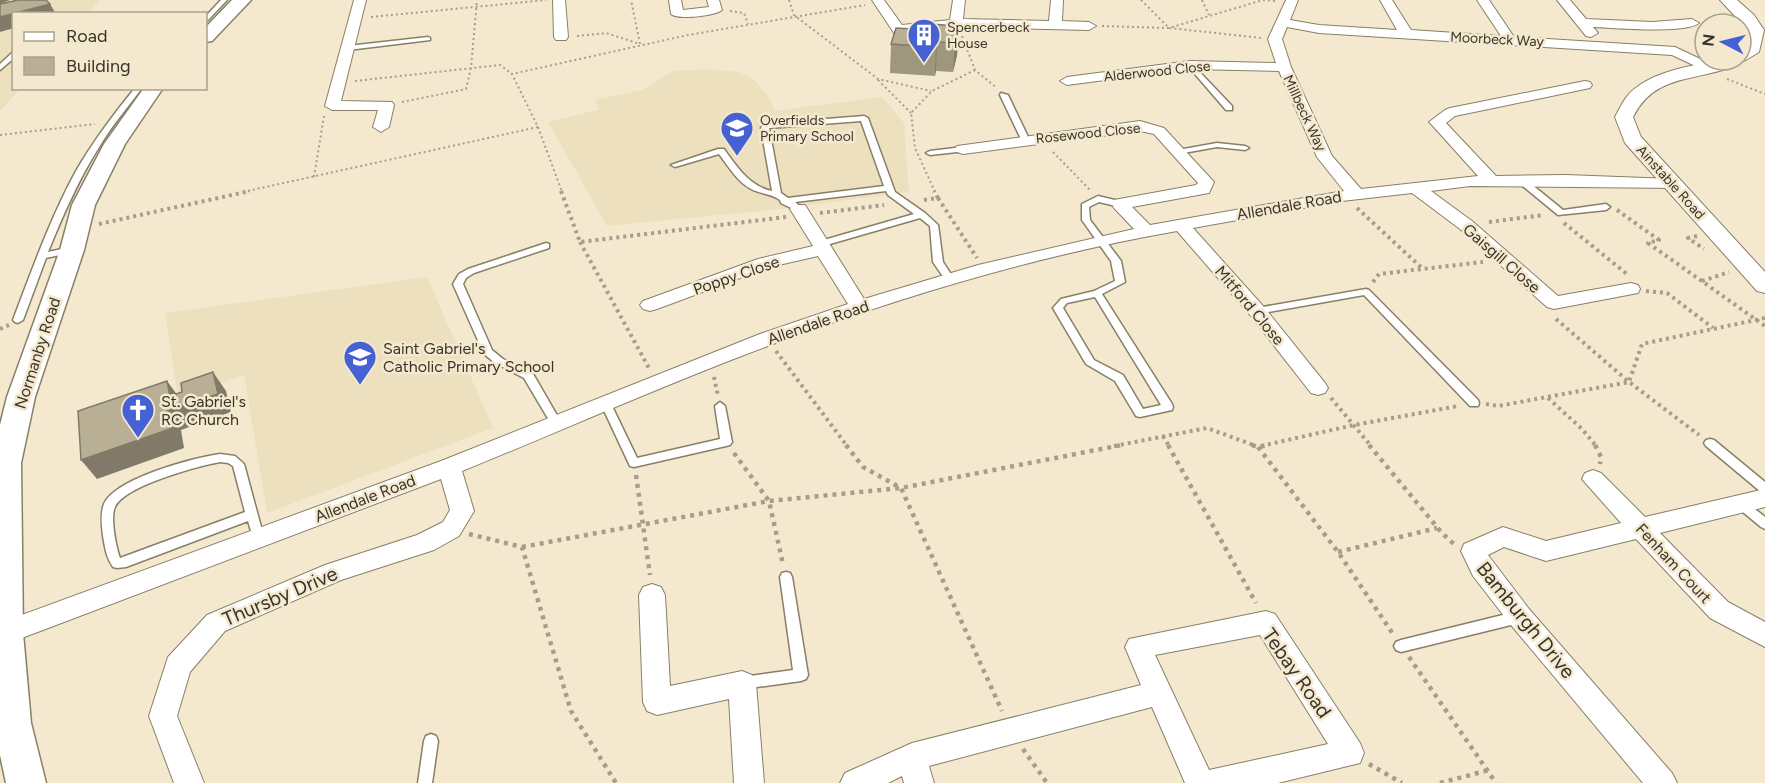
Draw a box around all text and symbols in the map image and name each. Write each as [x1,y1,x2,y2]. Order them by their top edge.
legend [12,12,207,90]
north arrow [1693,12,1753,72]
building icon: Spencerbeck House [906,17,942,64]
place label: Spencerbeck House [947,19,1030,52]
text: Road [66,25,107,47]
street label: Moorbeck Way [1450,29,1545,50]
text: N [1698,33,1719,48]
text: Building [66,55,131,77]
street label: Alderwood Close [1103,57,1212,86]
street label: Millbeck Way [1279,72,1330,155]
school or university icon: Overfields Primary School [719,110,755,157]
place label: Overfields Primary School [760,112,854,145]
street label: Rosewood Close [1035,120,1142,147]
street label: Ainstable Road [1633,142,1708,223]
street label: Allendale Road [1235,187,1343,224]
street label: Gaisgill Close [1459,220,1544,297]
street label: Poppy Close [691,252,782,299]
street label: Mitford Close [1211,262,1288,349]
street label: Normanby Road [10,295,64,411]
street label: Allendale Road [765,296,871,349]
school or university icon: Saint Gabriel's Catholic Primary School [342,339,378,386]
place label: Saint Gabriel's Catholic Primary School [383,339,554,376]
church icon: St. Gabriel's RC Church [120,392,156,439]
place label: St. Gabriel's RC Church [161,392,246,429]
street label: Allendale Road [312,471,418,526]
street label: Fenham Court [1632,520,1715,607]
street label: Bamburgh Drive [1472,557,1580,683]
street label: Thursby Drive [219,561,341,631]
street label: Tebay Road [1257,624,1337,722]

